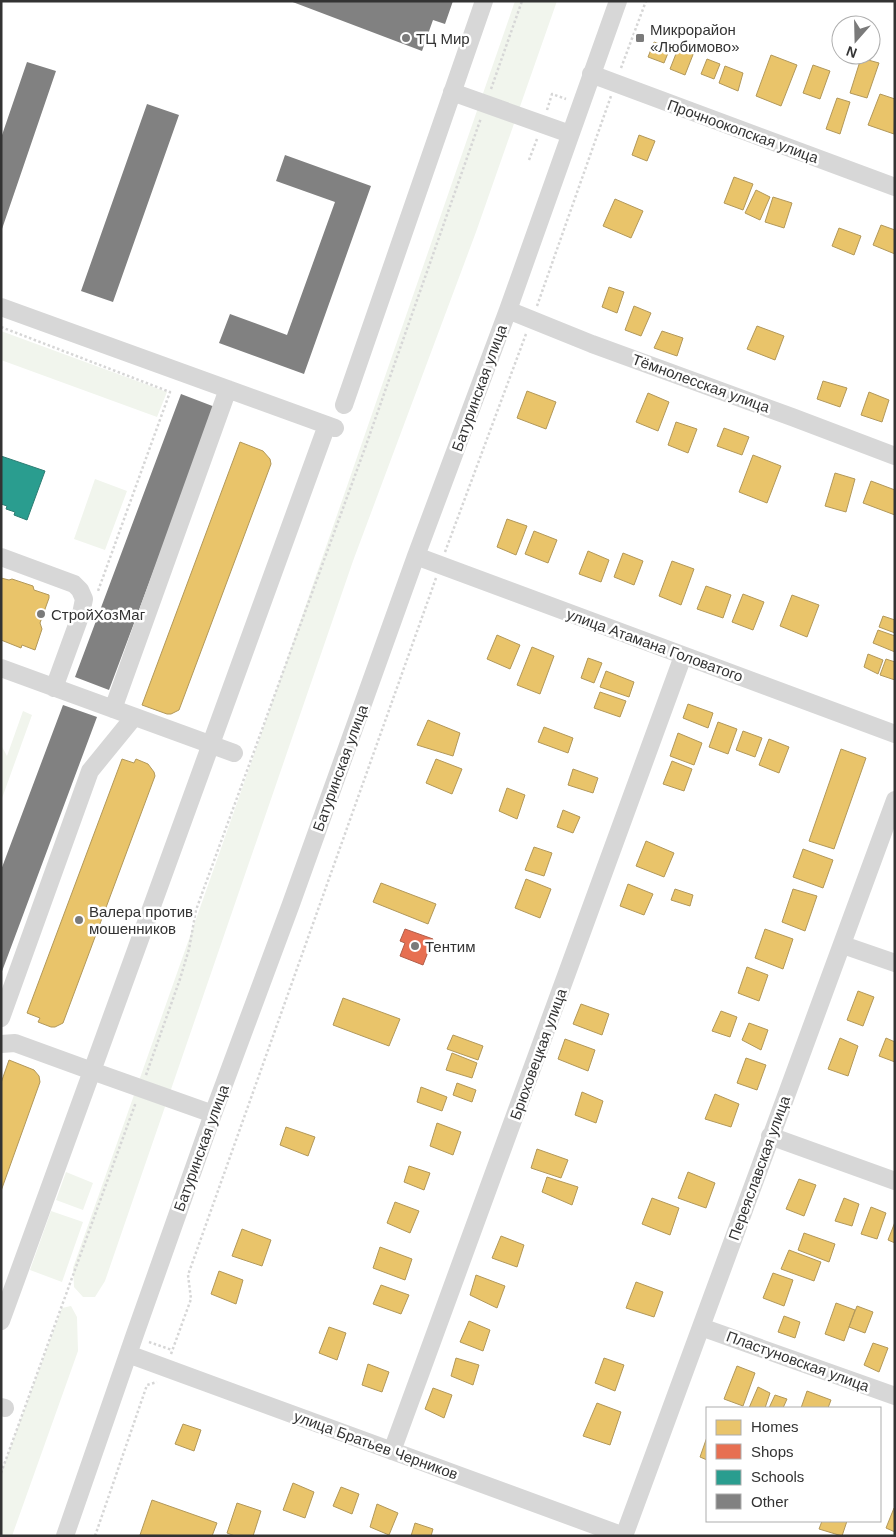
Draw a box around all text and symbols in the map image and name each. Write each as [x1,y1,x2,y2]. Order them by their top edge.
north arrow [831,15,881,65]
place label: Микрорайон «Любимово» [650,21,740,55]
place label: ТЦ Мир [416,30,470,47]
marker: ТЦ Мир [400,32,412,44]
marker: Микрорайон «Любимово» [634,32,646,44]
text: N [844,43,859,61]
street label: Прочноокопская улица [665,96,821,166]
street label: Батуринская улица [448,322,510,454]
street label: Тёмнолесская улица [630,350,773,416]
street label: улица Атамана Головатого [565,605,745,685]
place label: СтройХозМаг [51,606,146,623]
marker: СтройХозМаг [35,608,47,620]
street label: Батуринская улица [309,702,371,834]
place label: Валера против мошенников [89,903,193,937]
marker: Валера против мошенников [73,914,85,926]
place label: Тентим [425,938,476,955]
marker: Тентим [409,940,421,952]
street label: Брюховецкая улица [506,985,570,1122]
street label: Батуринская улица [170,1082,232,1214]
street label: Переяславская улица [725,1093,793,1243]
street label: Пластуновская улица [724,1327,872,1395]
street label: улица Братьев Черников [292,1407,460,1483]
legend [706,1407,881,1522]
text: Homes [751,1418,799,1435]
text: Shops [751,1443,794,1460]
text: Schools [751,1468,804,1485]
text: Other [751,1493,789,1510]

